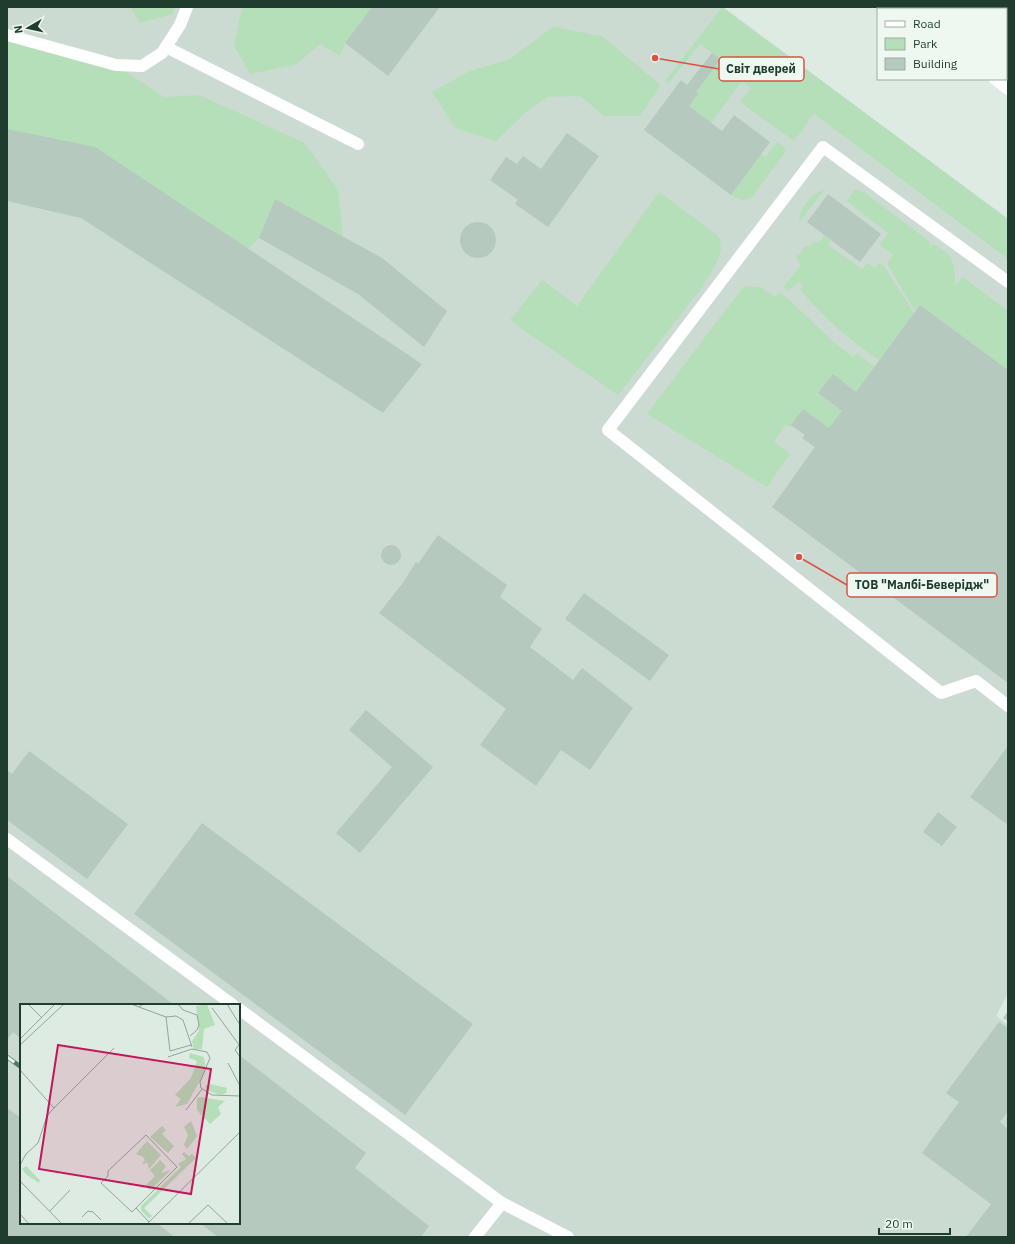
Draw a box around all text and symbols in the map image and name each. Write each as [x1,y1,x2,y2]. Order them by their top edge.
north arrow [8,8,48,48]
legend [877,8,1007,80]
text: Road [913,16,941,31]
text: N [11,25,26,35]
text: Park [913,36,938,51]
text: Building [913,56,958,71]
callout: Світ дверей [719,57,804,81]
text: Світ дверей [726,61,796,76]
callout: ТОВ "Малбі-Беверідж" [847,573,997,597]
text: ТОВ "Малбі-Беверідж" [855,577,989,592]
inset map [20,1004,240,1224]
scale bar [879,1210,950,1236]
text: 20 m [885,1216,913,1231]

